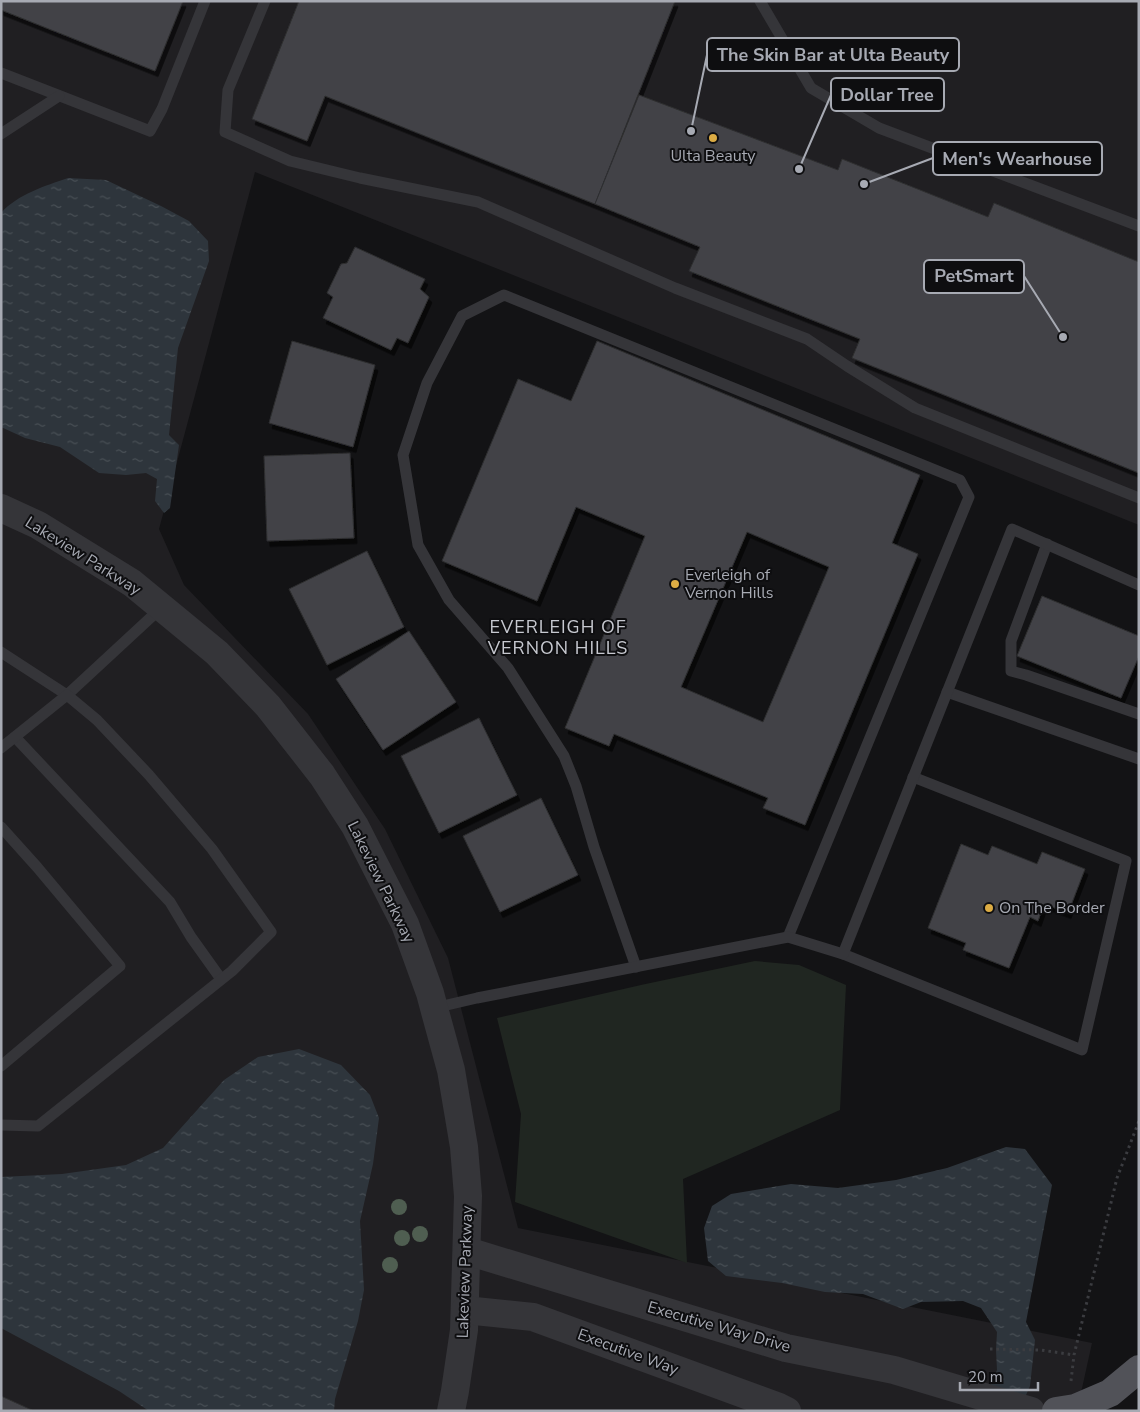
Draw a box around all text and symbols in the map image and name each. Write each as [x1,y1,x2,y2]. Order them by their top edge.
callout: The Skin Bar at Ulta Beauty [707,38,959,71]
text: The Skin Bar at Ulta Beauty [717,43,950,67]
callout: Dollar Tree [831,78,944,111]
text: Dollar Tree [840,83,934,107]
marker: Ulta Beauty [707,132,719,144]
callout: Men's Wearhouse [933,142,1102,175]
place label: Ulta Beauty [670,145,756,167]
text: Men's Wearhouse [942,147,1092,171]
callout: PetSmart [924,260,1024,293]
text: PetSmart [934,264,1014,288]
street label: Lakeview Parkway [21,511,146,601]
place label: Everleigh of Vernon Hills [684,564,773,604]
marker: Everleigh of Vernon Hills [669,578,681,590]
district label: EVERLEIGH OF VERNON HILLS [487,615,628,660]
street label: Lakeview Parkway [342,817,420,947]
place label: On The Border [999,897,1105,919]
marker: On The Border [983,902,995,914]
street label: Lakeview Parkway [452,1204,478,1339]
street label: Executive Way Drive [645,1296,793,1358]
street label: Executive Way [575,1324,682,1381]
scale bar [960,1360,1038,1392]
text: 20 m [968,1367,1003,1387]

